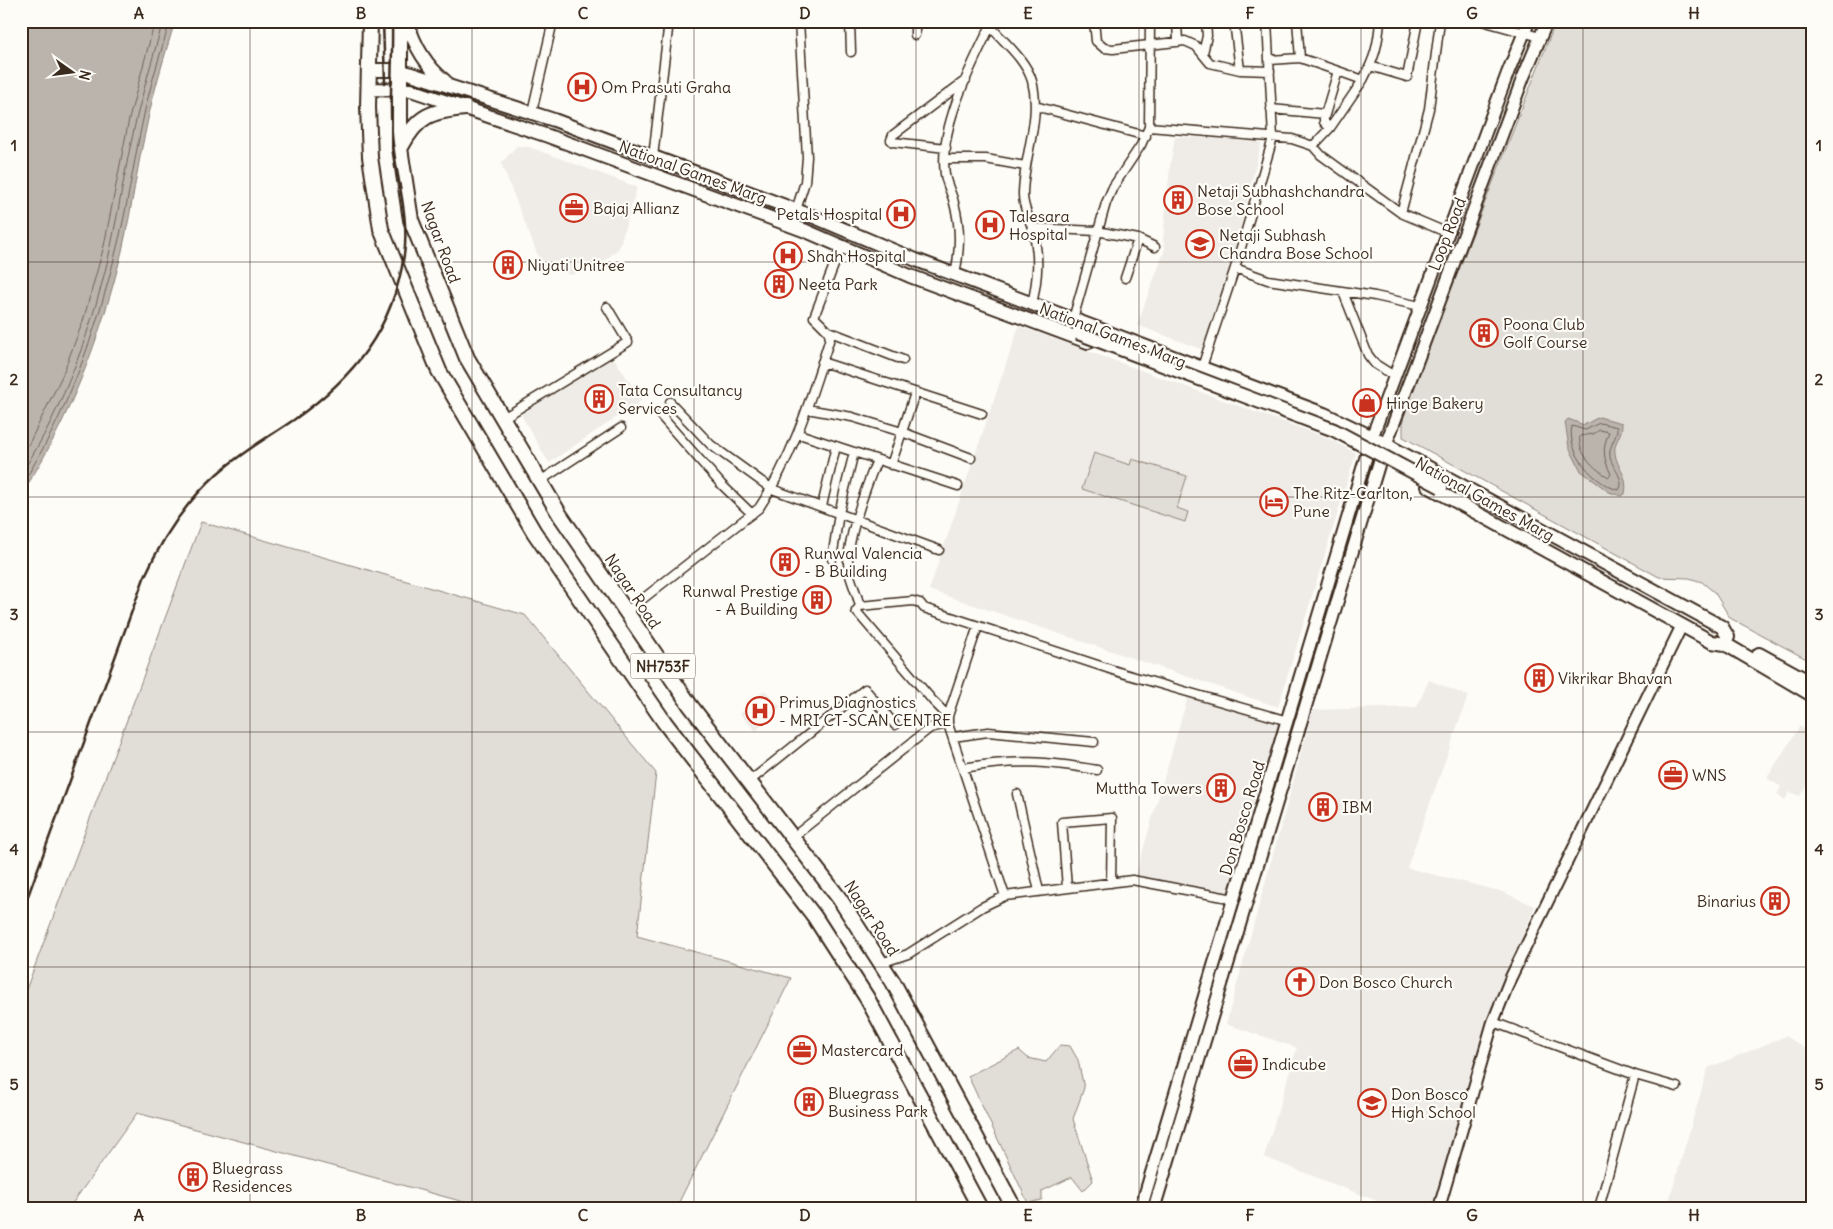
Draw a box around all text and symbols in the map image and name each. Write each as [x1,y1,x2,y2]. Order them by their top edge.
text: A [134,3,144,23]
text: B [356,3,367,23]
text: C [578,3,589,23]
text: D [799,3,811,23]
text: E [1023,3,1033,23]
text: F [1245,3,1255,23]
text: G [1466,3,1478,23]
text: H [1688,3,1700,23]
north arrow [48,48,98,98]
text: N [75,68,95,82]
hospital icon: Om Prasuti Graha [567,72,597,102]
place label: Om Prasuti Graha [601,77,731,97]
text: 1 [11,135,17,155]
text: 1 [1816,135,1822,155]
street label: National Games Marg [616,136,770,208]
place label: Netaji Subhashchandra Bose School [1197,181,1365,219]
building icon: Netaji Subhashchandra Bose School [1163,185,1193,215]
office icon: Bajaj Allianz [559,193,589,223]
street label: Loop Road [1424,194,1470,274]
street label: Nagar Road [417,198,465,286]
place label: Bajaj Allianz [593,198,680,218]
hospital icon: Petals Hospital [886,199,916,229]
place label: Petals Hospital [777,204,882,224]
place label: Talesara Hospital [1009,206,1070,244]
hospital icon: Talesara Hospital [975,210,1005,240]
place label: Netaji Subhash Chandra Bose School [1219,225,1373,263]
school or university icon: Netaji Subhash Chandra Bose School [1185,229,1215,259]
hospital icon: Shah Hospital [773,241,803,271]
place label: Shah Hospital [807,246,906,266]
building icon: Niyati Unitree [493,250,523,280]
place label: Niyati Unitree [527,255,625,275]
building icon: Neeta Park [764,269,794,299]
place label: Neeta Park [798,274,878,294]
street label: National Games Marg [1037,298,1189,372]
place label: Poona Club Golf Course [1503,314,1587,352]
building icon: Poona Club Golf Course [1469,318,1499,348]
text: 2 [10,369,19,389]
text: 2 [1815,369,1824,389]
place label: Tata Consultancy Services [618,380,743,418]
building icon: Tata Consultancy Services [584,384,614,414]
shop icon: Hinge Bakery [1352,388,1382,418]
place label: Hinge Bakery [1386,393,1484,413]
street label: National Games Marg [1412,453,1558,545]
place label: The Ritz-Carlton, Pune [1293,483,1413,521]
hotel icon: The Ritz-Carlton, Pune [1259,487,1289,517]
place label: Runwal Valencia - B Building [804,543,923,581]
building icon: Runwal Valencia - B Building [770,547,800,577]
street label: Nagar Road [601,550,665,632]
place label: Runwal Prestige - A Building [682,581,798,619]
building icon: Runwal Prestige - A Building [802,585,832,615]
text: 3 [9,604,19,624]
text: 3 [1814,604,1824,624]
road number: NH753F [630,654,696,678]
building icon: Vikrikar Bhavan [1524,663,1554,693]
place label: Vikrikar Bhavan [1558,668,1672,688]
place label: Primus Diagnostics - MRI CT-SCAN CENTRE [779,692,952,730]
hospital icon: Primus Diagnostics - MRI CT-SCAN CENTRE [745,696,775,726]
street label: Don Bosco Road [1215,758,1269,878]
office icon: WNS [1658,760,1688,790]
place label: WNS [1692,765,1727,785]
building icon: Muttha Towers [1206,773,1236,803]
place label: Muttha Towers [1095,778,1202,798]
building icon: IBM [1308,792,1338,822]
place label: IBM [1342,797,1372,817]
text: 4 [9,839,19,859]
text: 4 [1814,839,1824,859]
street label: Nagar Road [840,877,904,959]
building icon: Binarius [1760,886,1790,916]
place label: Binarius [1697,891,1756,911]
church icon: Don Bosco Church [1285,967,1315,997]
place label: Don Bosco Church [1319,972,1453,992]
office icon: Mastercard [787,1035,817,1065]
place label: Mastercard [821,1040,903,1060]
office icon: Indicube [1228,1049,1258,1079]
place label: Indicube [1262,1054,1326,1074]
text: 5 [9,1074,19,1094]
text: 5 [1814,1074,1824,1094]
place label: Bluegrass Business Park [828,1083,928,1121]
place label: Don Bosco High School [1391,1084,1476,1122]
building icon: Bluegrass Business Park [794,1087,824,1117]
school or university icon: Don Bosco High School [1357,1088,1387,1118]
place label: Bluegrass Residences [212,1158,292,1196]
building icon: Bluegrass Residences [178,1162,208,1192]
text: A [134,1205,144,1225]
text: B [356,1205,367,1225]
text: C [578,1205,589,1225]
text: D [799,1205,811,1225]
text: E [1023,1205,1033,1225]
text: F [1245,1205,1255,1225]
text: G [1466,1205,1478,1225]
text: H [1688,1205,1700,1225]

